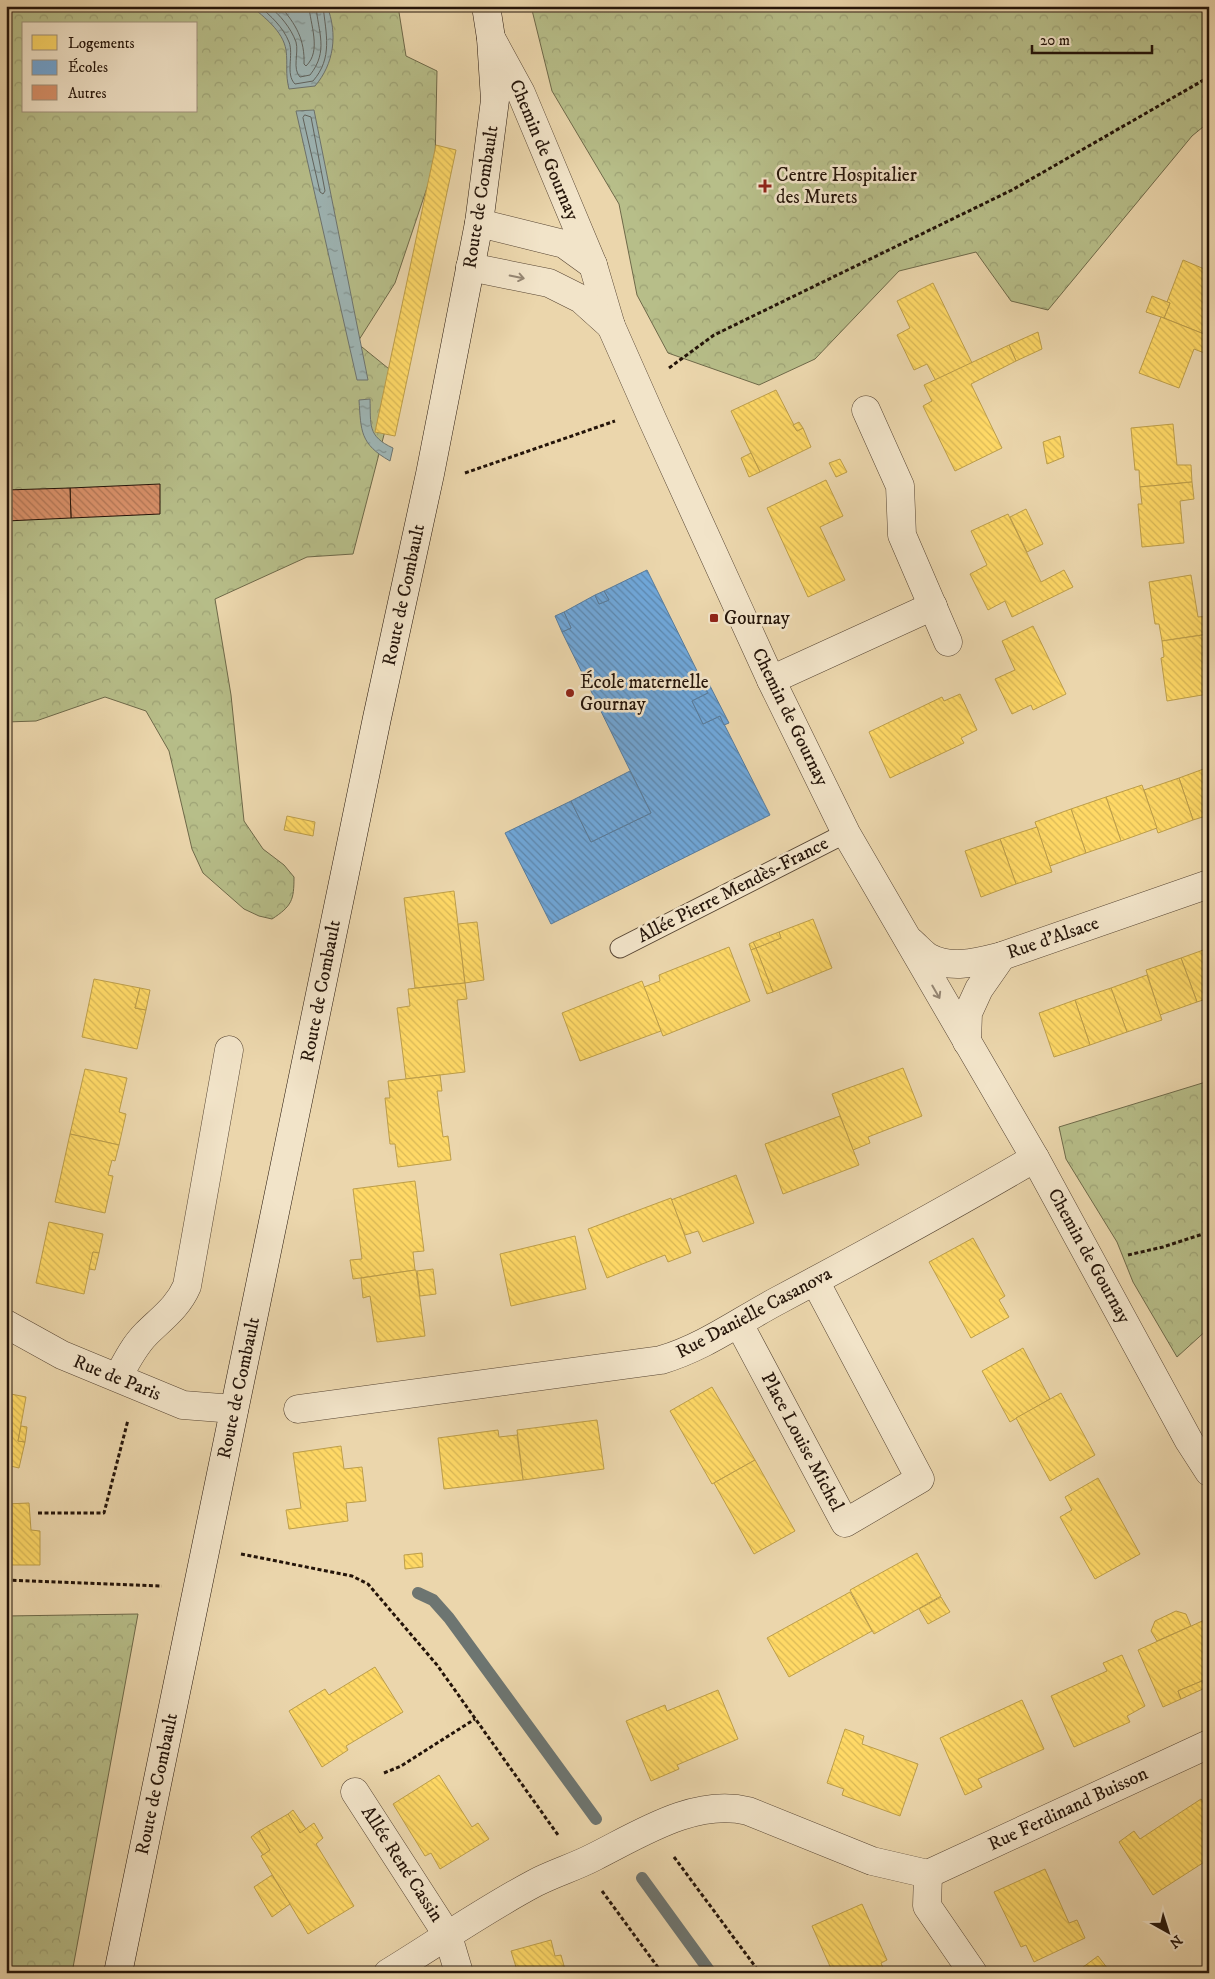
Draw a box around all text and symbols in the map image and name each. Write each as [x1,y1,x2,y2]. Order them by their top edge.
legend [22,22,198,112]
scale bar [1032,22,1152,54]
text: 20 m [1040,31,1070,50]
text: Logements [68,34,135,53]
text: Écoles [68,58,108,77]
street label: Chemin de Gournay [504,76,584,225]
text: Autres [68,84,106,103]
street label: Route de Combault [458,124,504,270]
place label: Centre Hospitalier des Murets [776,164,917,209]
marker: Centre Hospitalier des Murets [758,179,772,193]
one-way arrow [509,272,525,282]
street label: Route de Combault [378,522,430,668]
place label: Gournay [724,607,791,630]
marker: Gournay [708,612,720,624]
street label: Chemin de Gournay [747,644,834,791]
place label: École maternelle Gournay [580,670,709,716]
marker: École maternelle Gournay [564,687,576,699]
street label: Allée Pierre Mendès-France [634,832,832,948]
street label: Rue d'Alsace [1004,911,1102,964]
street label: Route de Combault [296,918,346,1064]
one-way arrow [931,984,941,999]
street label: Chemin de Gournay [1042,1185,1136,1328]
street label: Rue Danielle Casanova [672,1262,836,1364]
street label: Route de Combault [213,1315,265,1461]
street label: Rue de Paris [70,1350,164,1406]
street label: Place Louise Michel [756,1369,848,1516]
street label: Route de Combault [131,1711,183,1857]
street label: Rue Ferdinand Buisson [984,1762,1152,1856]
street label: Allée René Cassin [356,1802,448,1926]
north arrow [1142,1906,1192,1956]
text: N [1165,1931,1186,1952]

